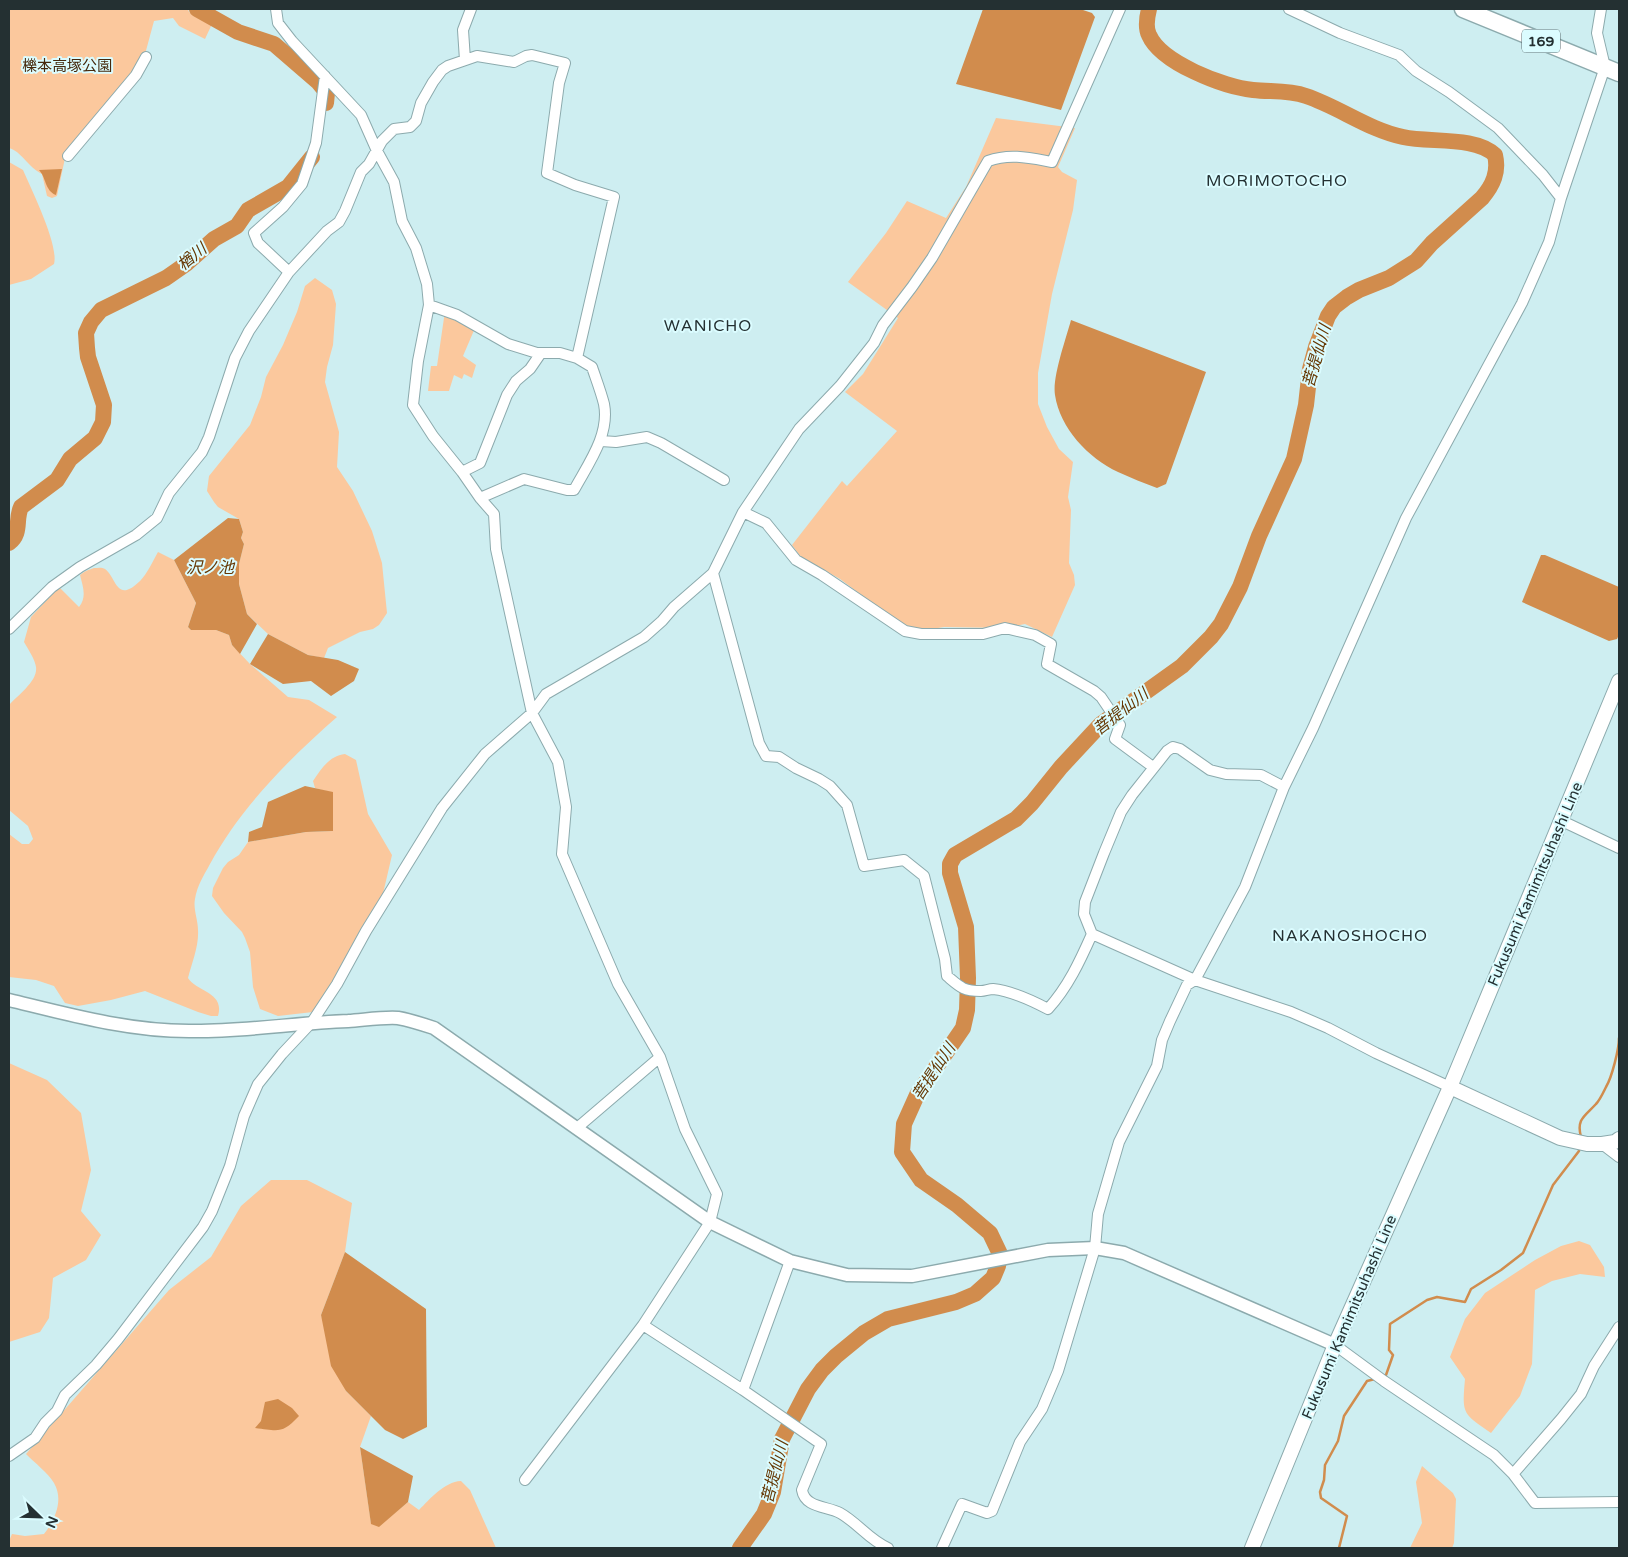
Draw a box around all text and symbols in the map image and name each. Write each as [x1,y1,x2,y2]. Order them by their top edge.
road number: 169 [1522,29,1560,52]
park label: 櫟本高塚公園 [22,57,112,75]
district label: MORIMOTOCHO [1206,171,1348,191]
water label: 楢川 [173,238,212,275]
district label: WANICHO [664,316,752,336]
water label: 菩提仙川 [1299,321,1336,390]
water label: 沢ノ池 [186,558,236,578]
water label: 菩提仙川 [1090,683,1154,740]
street label: Fukusumi Kamimitsuhashi Line [1484,779,1586,989]
district label: NAKANOSHOCHO [1272,926,1428,946]
water label: 菩提仙川 [908,1038,961,1104]
street label: Fukusumi Kamimitsuhashi Line [1298,1212,1400,1422]
water label: 菩提仙川 [758,1437,793,1505]
north arrow [15,1492,65,1542]
text: N [41,1513,62,1530]

